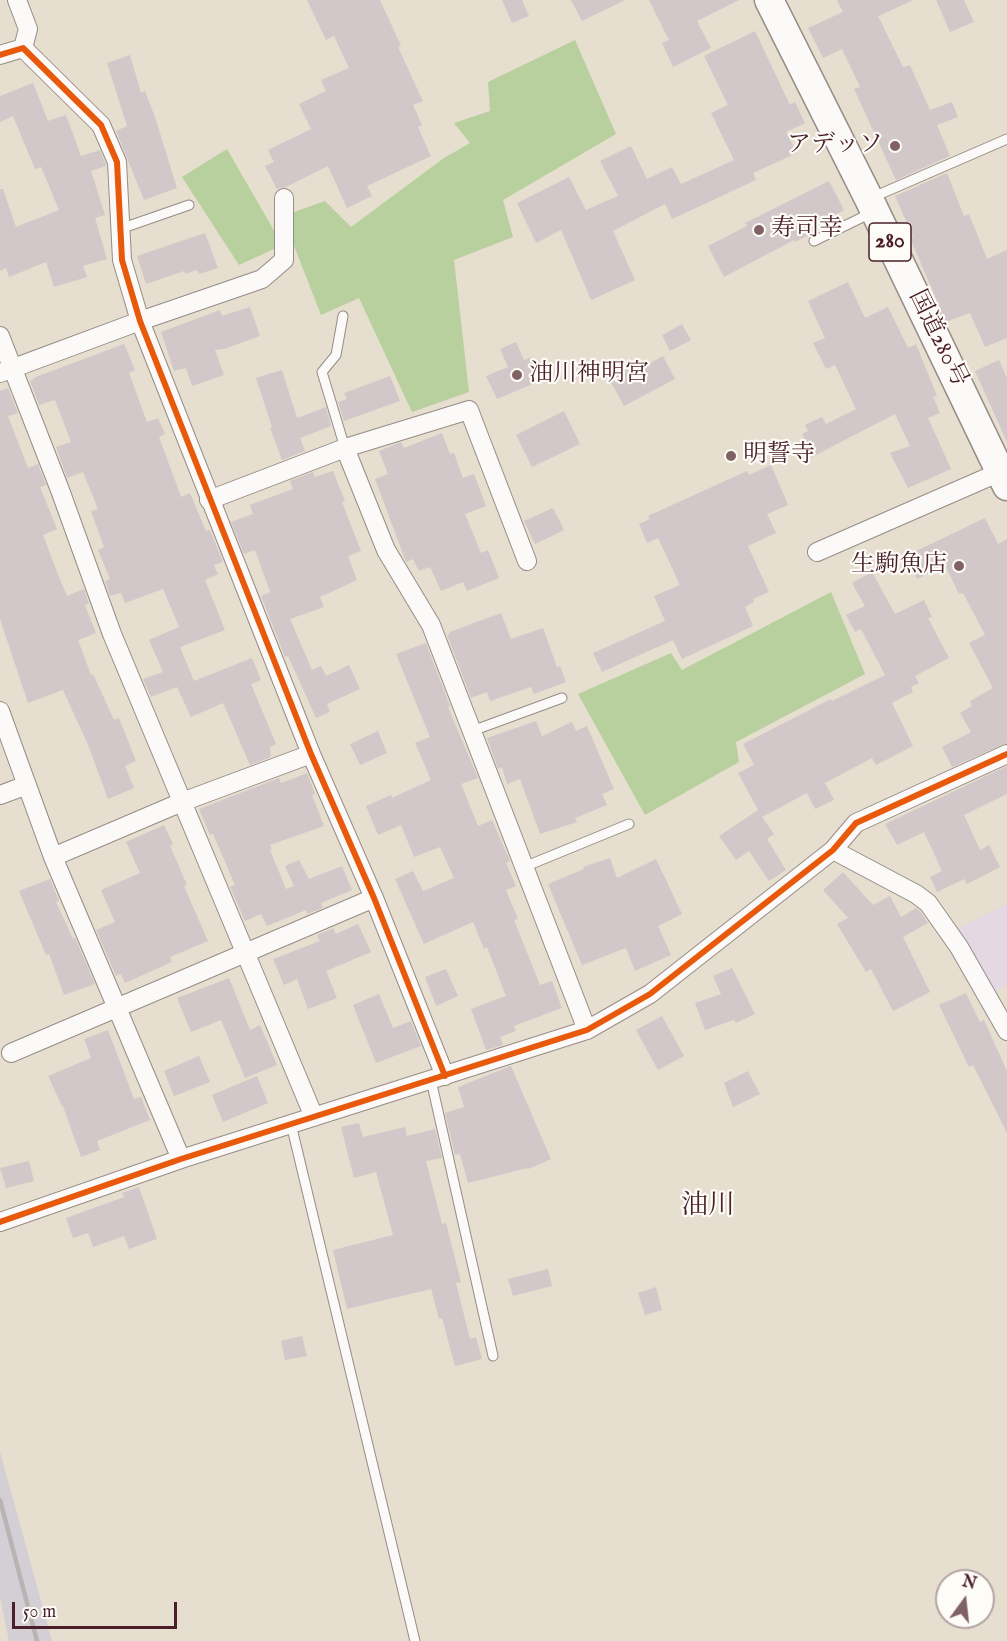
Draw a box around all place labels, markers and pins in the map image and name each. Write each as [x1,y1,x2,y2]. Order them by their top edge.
place label: アデッソ [787,132,883,160]
marker: アデッソ [888,139,902,153]
place label: 寿司幸 [771,216,843,244]
marker: 寿司幸 [752,223,766,237]
place label: 油川神明宮 [529,361,649,389]
marker: 油川神明宮 [510,368,524,382]
place label: 明誓寺 [743,442,815,470]
marker: 明誓寺 [724,449,738,463]
place label: 生駒魚店 [851,552,947,580]
marker: 生駒魚店 [952,559,966,573]

